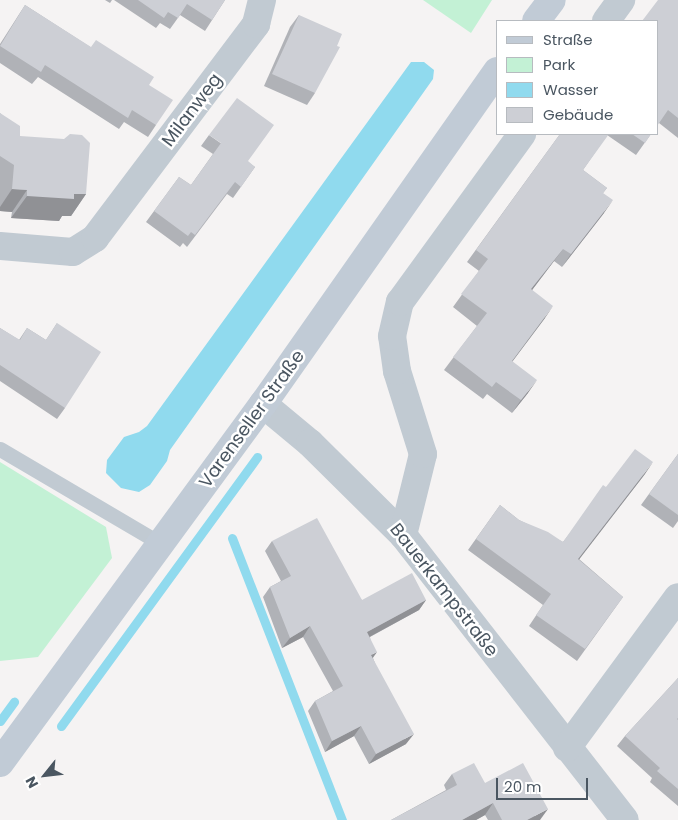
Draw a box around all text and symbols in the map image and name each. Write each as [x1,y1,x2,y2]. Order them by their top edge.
legend [496,20,658,135]
text: Straße [543,29,593,50]
text: Park [543,54,575,75]
street label: Milanweg [157,69,227,151]
text: Wasser [543,79,598,100]
text: Gebäude [543,104,613,125]
street label: Varenseller Straße [195,346,309,492]
street label: Bauerkampstraße [385,519,503,661]
north arrow [20,750,70,800]
scale bar [498,768,590,800]
text: N [21,773,43,792]
text: 20 m [504,776,542,797]

